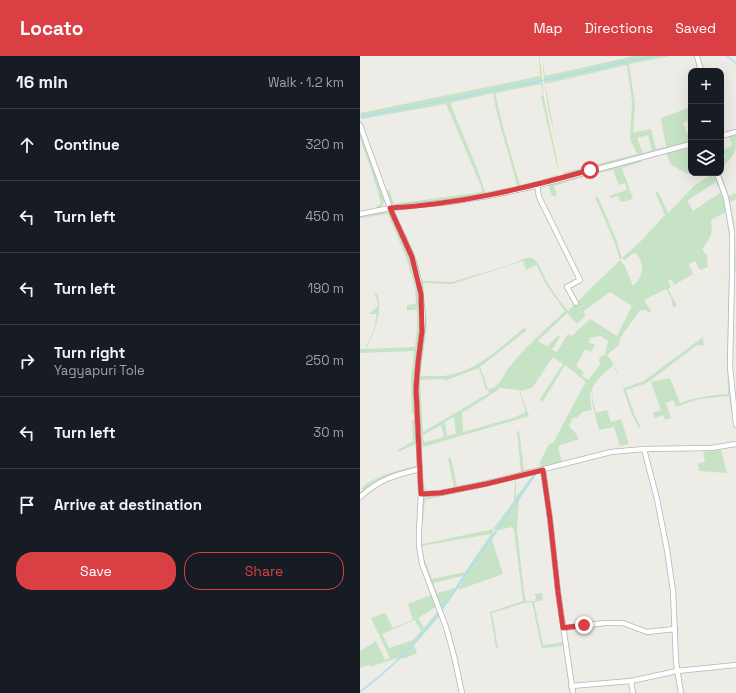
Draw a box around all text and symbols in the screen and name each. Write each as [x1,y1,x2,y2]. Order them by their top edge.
text: Locato [20,16,83,41]
text: Map [533,19,563,37]
text: Directions [585,19,653,37]
text: Saved [675,19,716,37]
map controls [688,68,724,176]
button: + [688,68,724,104]
text: 16 min [16,71,68,93]
text: Walk · 1.2 km [268,74,344,91]
button: − [688,104,724,140]
icon: ahead [16,134,38,156]
text: Continue [54,135,120,154]
text: 320 m [305,136,344,153]
button: layers [688,140,724,176]
route start [581,161,599,179]
icon: left [16,206,38,228]
text: Turn left [54,207,116,226]
text: 450 m [305,208,344,225]
icon: left [16,278,38,300]
text: Turn left [54,279,116,298]
text: 190 m [308,280,344,297]
text: Turn right [54,343,125,362]
icon: right [16,350,38,372]
text: 250 m [306,352,344,369]
text: Yagyapuri Tole [54,362,145,379]
icon: left [16,422,38,444]
text: Turn left [54,423,116,442]
text: 30 m [313,424,344,441]
icon: arrive [16,494,38,516]
text: Arrive at destination [54,495,202,514]
button: Save [16,552,176,590]
button: Share [184,552,344,590]
route end [575,616,593,634]

